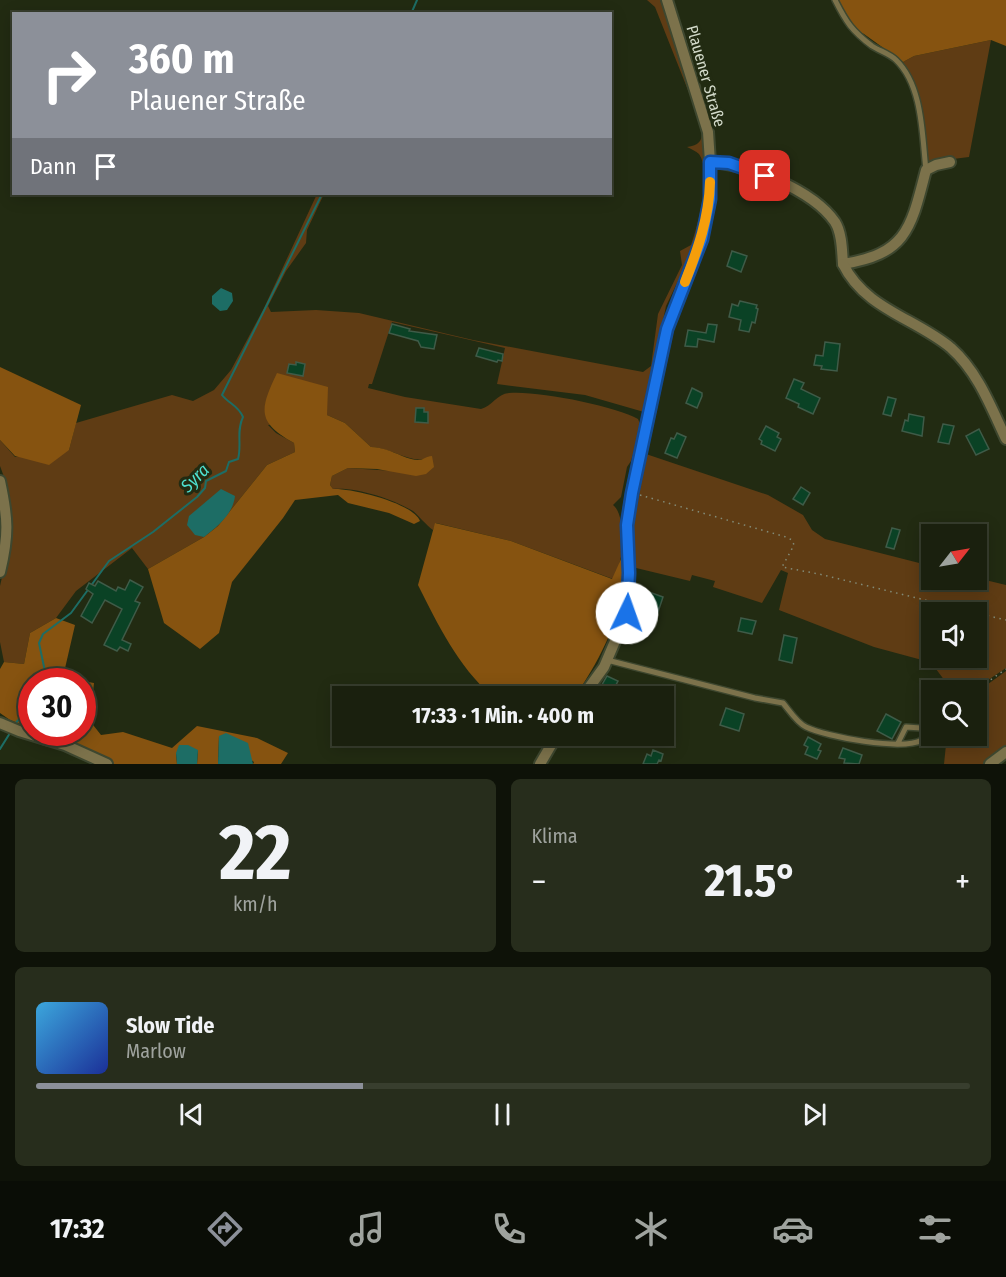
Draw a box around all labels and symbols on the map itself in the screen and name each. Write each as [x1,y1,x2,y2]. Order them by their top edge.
street label: Plauener Straße [682,23,730,129]
pin [739,150,790,201]
water label: Syra [175,459,214,498]
north arrow [921,524,987,590]
position arrow [595,581,659,645]
speed limit sign: 30 [18,668,96,746]

